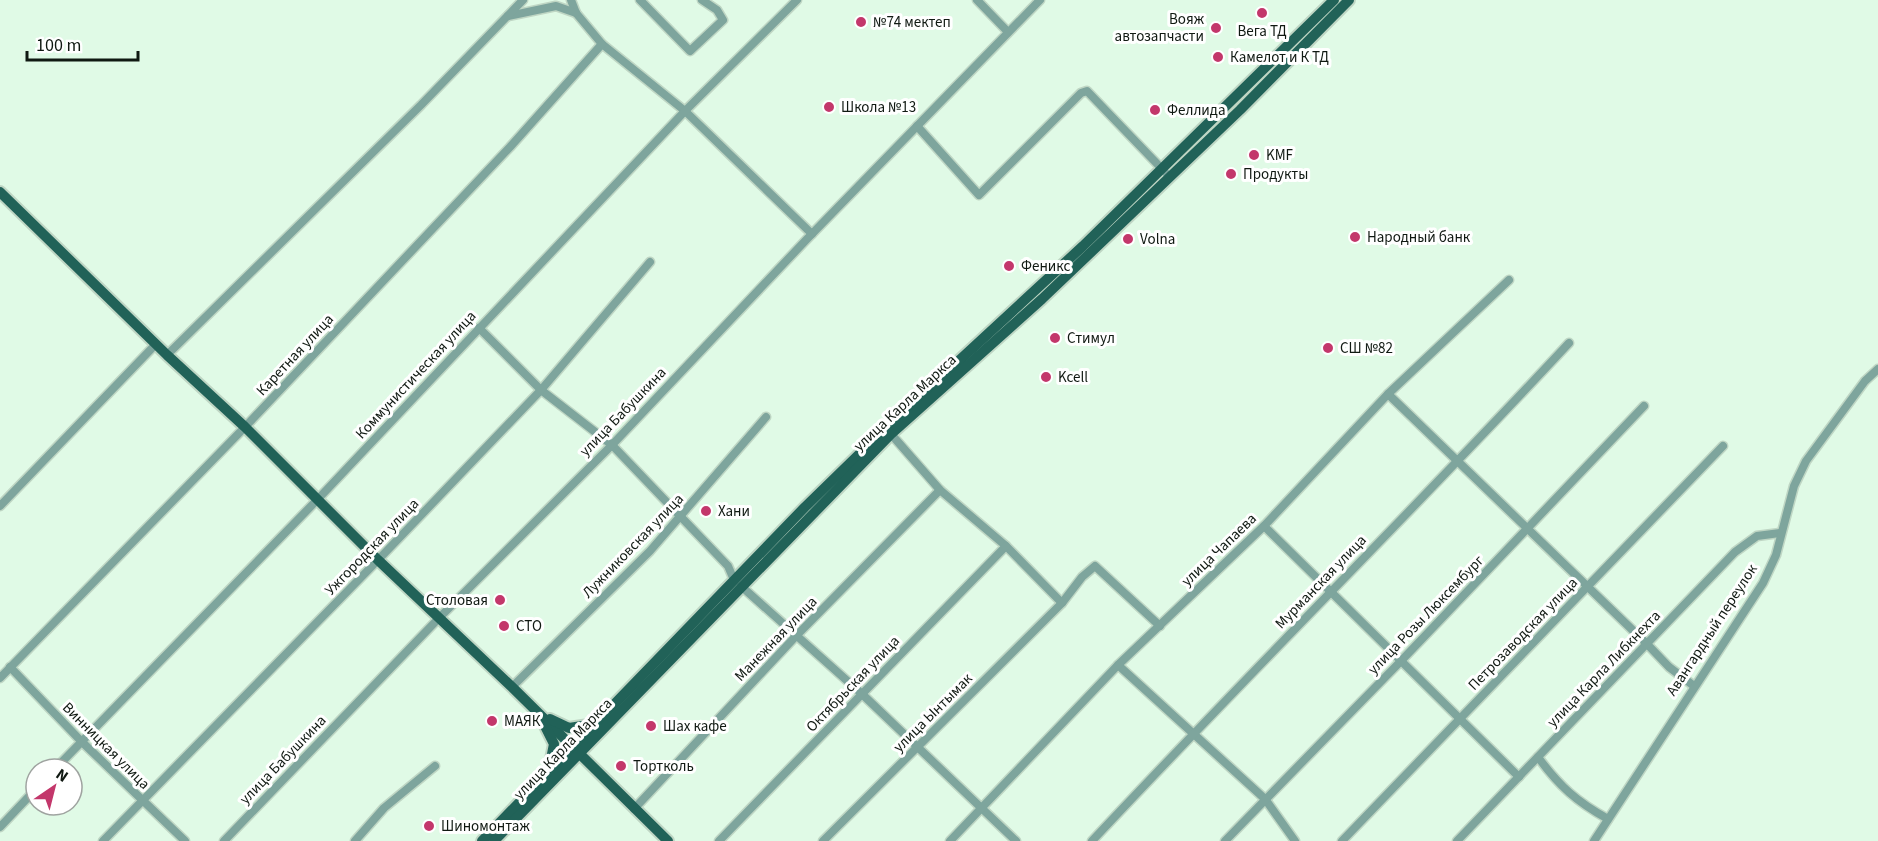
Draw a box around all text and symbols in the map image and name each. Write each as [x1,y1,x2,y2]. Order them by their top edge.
marker: Вега ТД [1255,6,1269,20]
place label: Вояж автозапчасти [1115,9,1205,47]
place label: №74 мектеп [873,12,951,33]
marker: №74 мектеп [854,15,868,29]
marker: Вояж автозапчасти [1209,21,1223,35]
place label: Вега ТД [1237,21,1287,42]
scale bar [27,24,138,62]
text: 100 m [36,33,81,58]
place label: Камелот и К ТД [1230,47,1329,68]
marker: Камелот и К ТД [1211,50,1225,64]
place label: Школа №13 [841,97,916,118]
marker: Школа №13 [822,100,836,114]
place label: Феллида [1167,100,1225,121]
marker: Феллида [1148,103,1162,117]
place label: KMF [1266,145,1294,166]
marker: KMF [1247,148,1261,162]
place label: Продукты [1243,164,1308,185]
marker: Продукты [1224,167,1238,181]
place label: Народный банк [1367,227,1471,248]
place label: Volna [1140,229,1175,250]
marker: Народный банк [1348,230,1362,244]
marker: Volna [1121,232,1135,246]
place label: Феникс [1021,256,1070,277]
marker: Феникс [1002,259,1016,273]
street label: Коммунистическая улица [351,306,481,444]
street label: Каретная улица [252,310,338,400]
place label: Стимул [1067,328,1115,349]
marker: Стимул [1048,331,1062,345]
place label: СШ №82 [1340,338,1393,359]
marker: СШ №82 [1321,341,1335,355]
street label: улица Карла Маркса [849,350,961,456]
street label: улица Бабушкина [575,363,671,461]
place label: Kcell [1058,367,1088,388]
marker: Kcell [1039,370,1053,384]
street label: Лужниковская улица [577,489,689,603]
street label: Ужгородская улица [320,494,424,600]
place label: Хани [718,501,750,522]
marker: Хани [699,504,713,518]
street label: улица Чапаева [1177,509,1261,591]
street label: Мурманская улица [1271,530,1371,634]
street label: улица Розы Люксембург [1363,551,1489,679]
street label: Авангардный переулок [1661,560,1763,700]
street label: Петрозаводская улица [1463,573,1583,695]
place label: Столовая [426,590,488,611]
street label: Манежная улица [730,592,822,686]
marker: Столовая [493,593,507,607]
street label: улица Карла Либкнехта [1543,606,1665,732]
place label: СТО [516,616,542,637]
marker: СТО [497,619,511,633]
street label: Октябрьская улица [801,631,905,737]
street label: улица Ынтымак [889,668,978,757]
street label: улица Карла Маркса [509,694,617,804]
street label: Винницкая улица [58,698,154,794]
street label: улица Бабушкина [235,711,331,809]
place label: МАЯК [504,711,541,732]
marker: МАЯК [485,714,499,728]
place label: Шах кафе [663,716,727,737]
marker: Шах кафе [644,719,658,733]
place label: Тортколь [633,756,694,777]
north arrow [24,757,84,817]
marker: Тортколь [614,759,628,773]
text: N [51,763,73,788]
place label: Шиномонтаж [441,816,530,837]
marker: Шиномонтаж [422,819,436,833]

